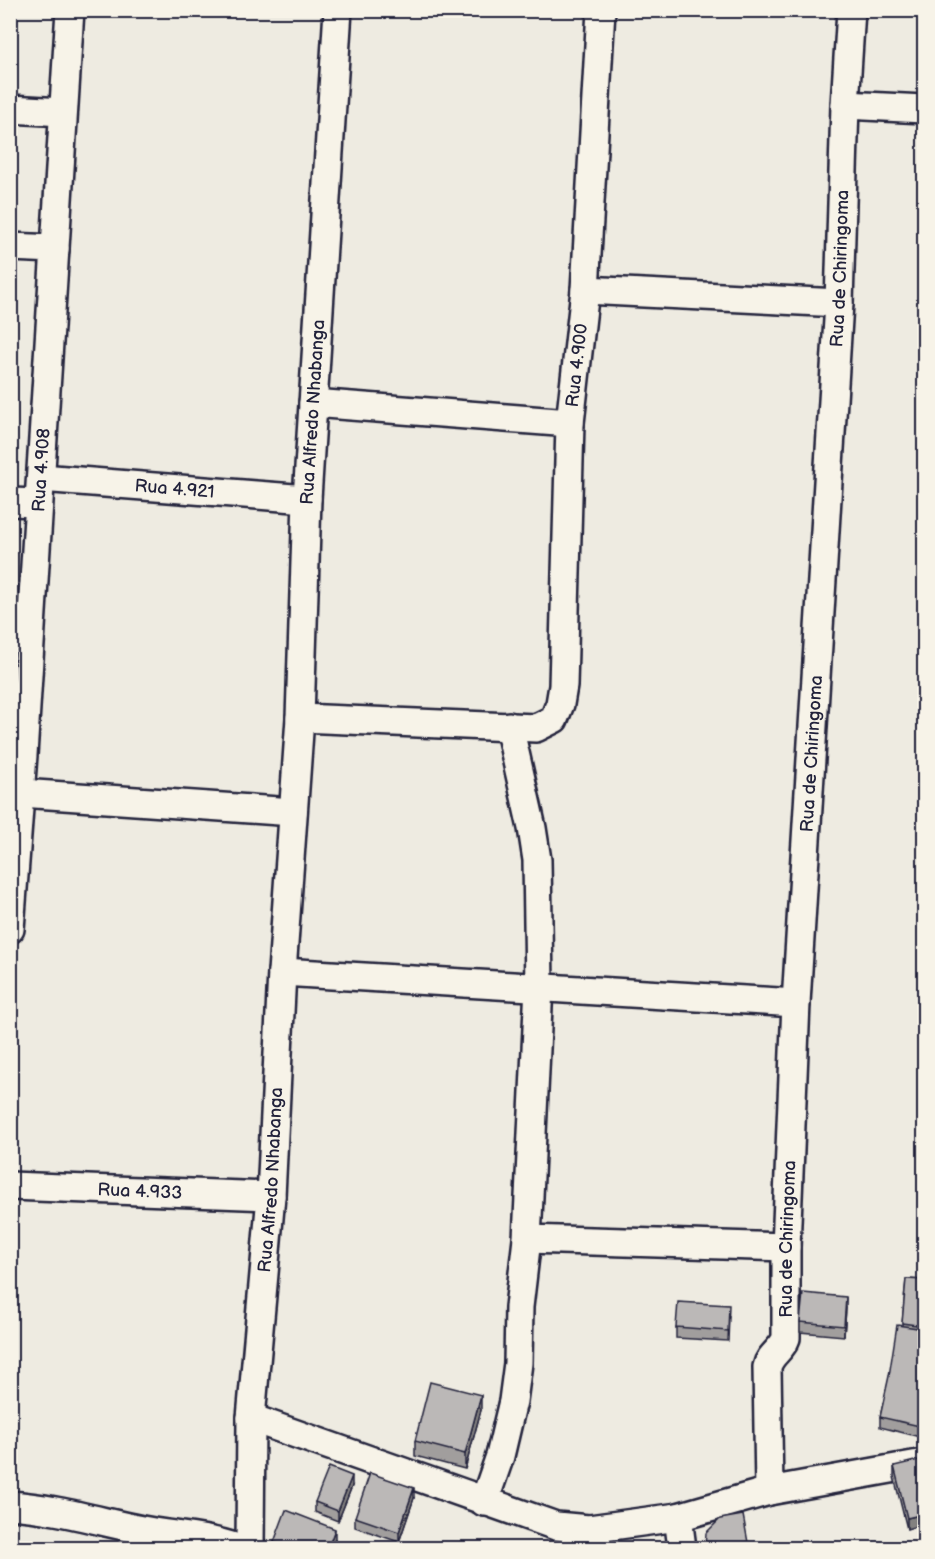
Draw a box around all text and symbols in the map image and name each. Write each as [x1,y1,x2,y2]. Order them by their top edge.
street label: Rua de Chiringoma [826,190,853,348]
street label: Rua Alfredo Nhabanga [296,319,329,505]
street label: Rua 4.900 [561,322,592,408]
street label: Rua 4.908 [28,428,54,513]
street label: Rua 4.921 [134,475,215,502]
street label: Rua de Chiringoma [796,674,827,833]
street label: Rua Alfredo Nhabanga [254,1087,287,1273]
street label: Rua de Chiringoma [776,1160,800,1318]
street label: Rua 4.933 [97,1179,183,1203]

